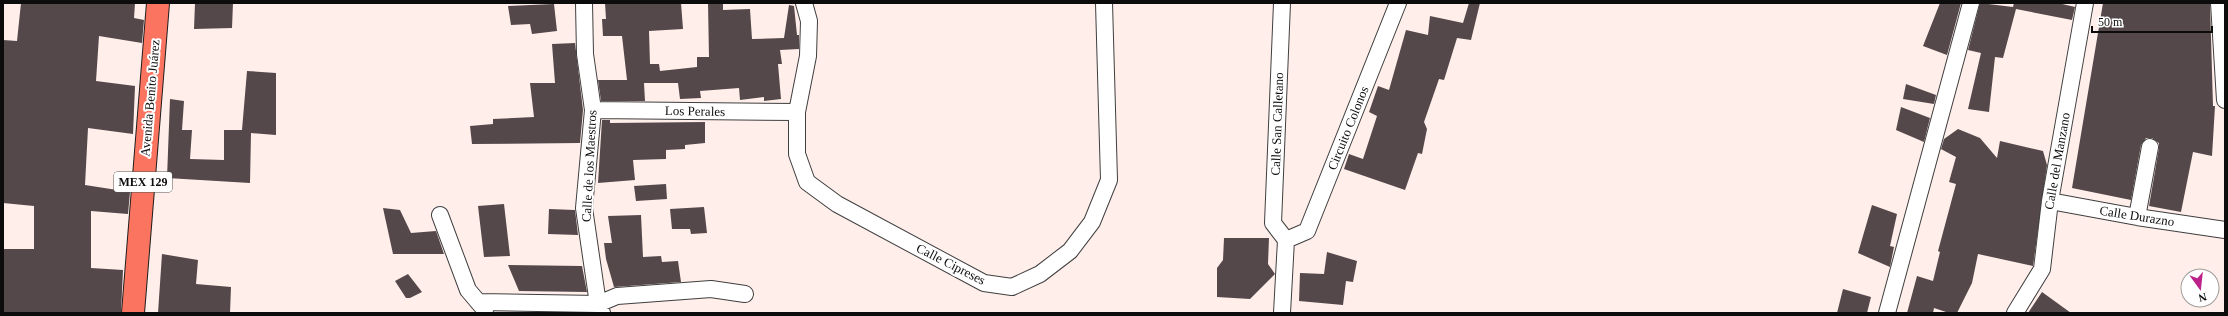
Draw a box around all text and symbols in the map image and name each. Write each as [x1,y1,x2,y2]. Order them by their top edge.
scale bar [2092,8,2212,34]
text: 50 m [2098,15,2123,29]
street label: Avenida Benito Juárez [137,39,163,157]
street label: Calle San Calletano [1268,72,1286,176]
street label: Circuito Colonos [1324,84,1372,172]
street label: Los Perales [665,103,725,119]
street label: Calle de los Maestros [579,110,599,222]
street label: Calle del Manzano [2041,111,2073,211]
road number: MEX 129 [114,172,172,192]
street label: Calle Durazno [2099,203,2175,229]
street label: Calle Cipreses [914,240,988,288]
north arrow [2180,268,2220,308]
text: N [2197,291,2208,304]

